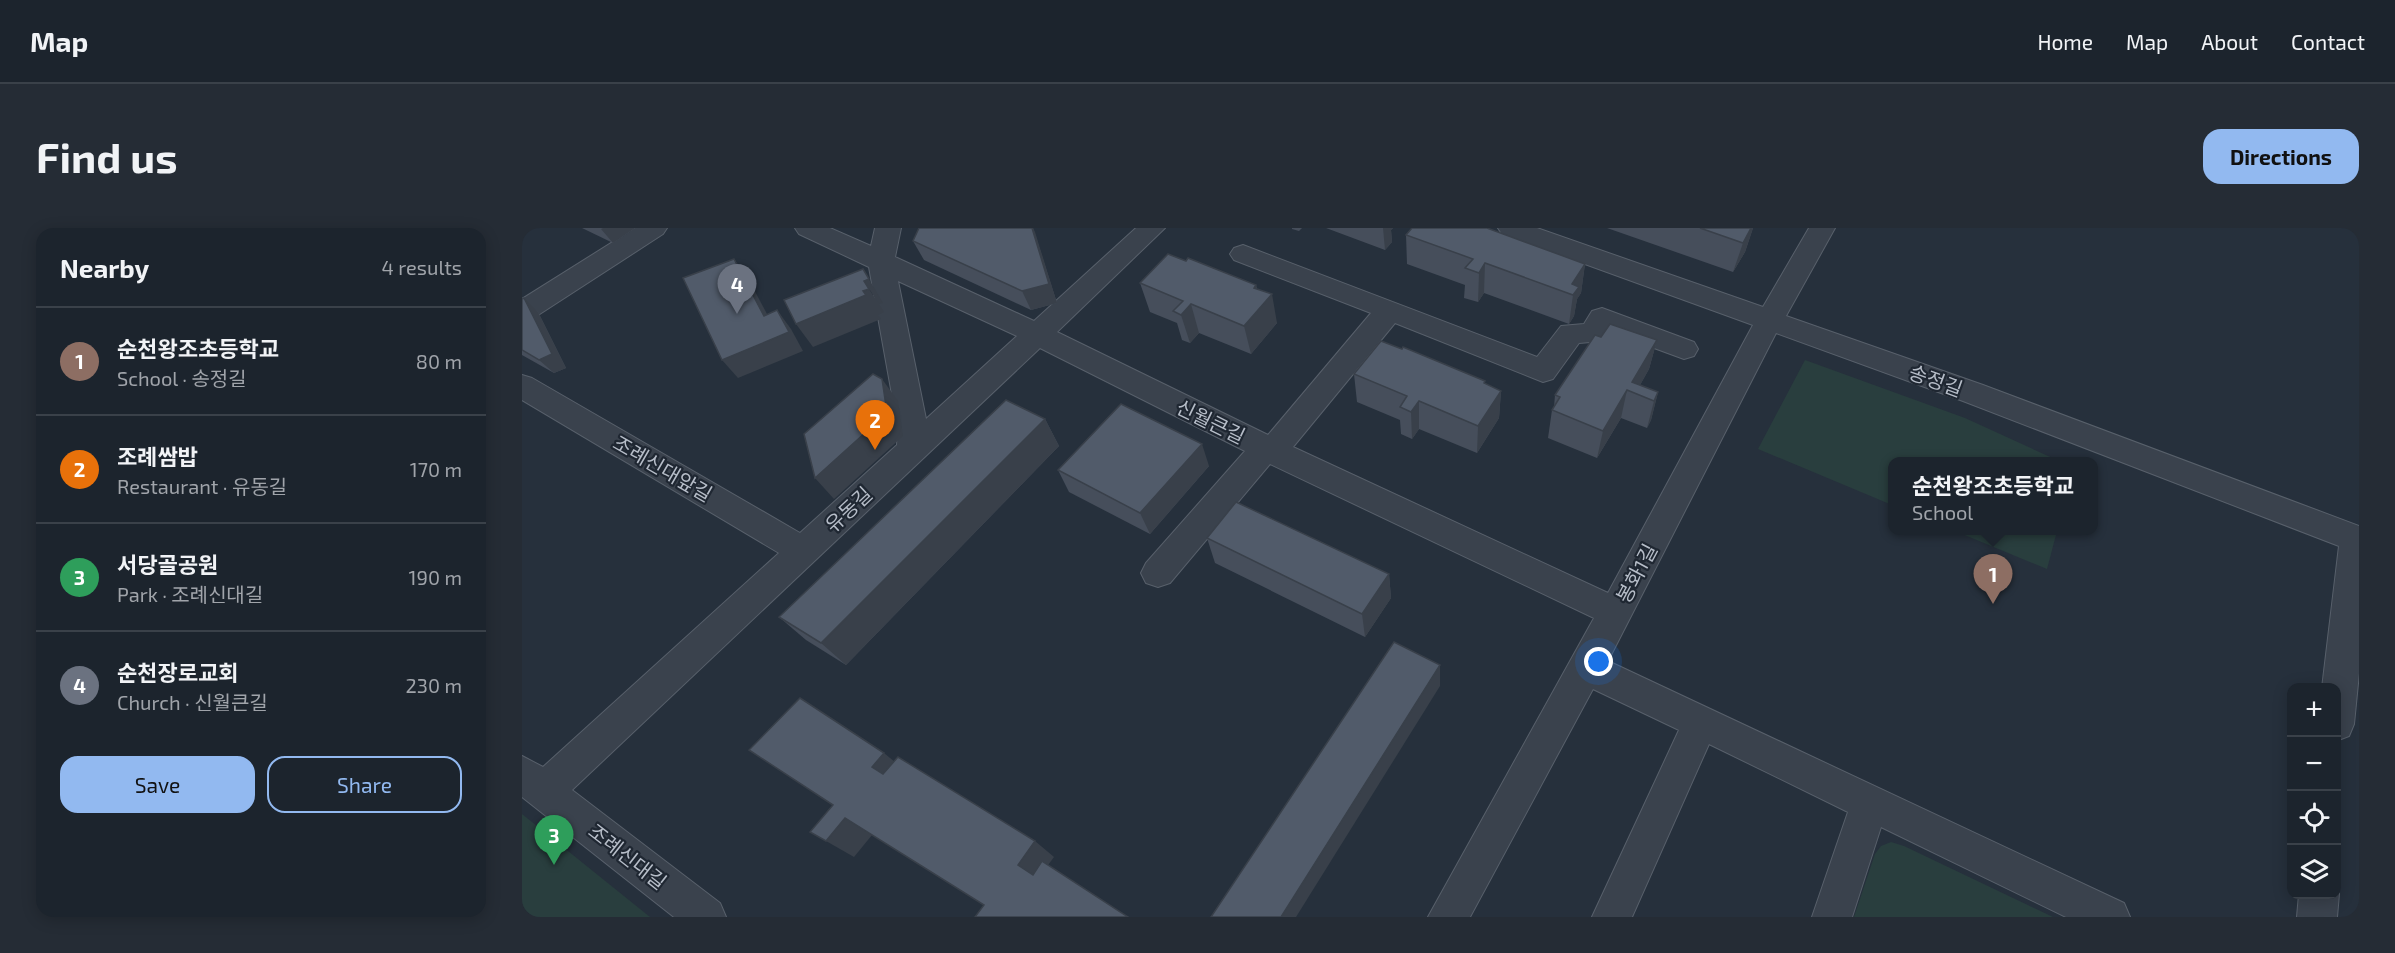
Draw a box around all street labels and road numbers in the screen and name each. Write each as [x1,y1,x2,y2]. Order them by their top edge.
street label: 송정길 [1906,359,1966,401]
street label: 신월큰길 [1173,394,1249,448]
street label: 조례신대앞길 [609,430,717,506]
street label: 유동길 [820,481,876,537]
street label: 봉화1길 [1611,539,1661,607]
street label: 조례신대길 [584,818,672,894]

